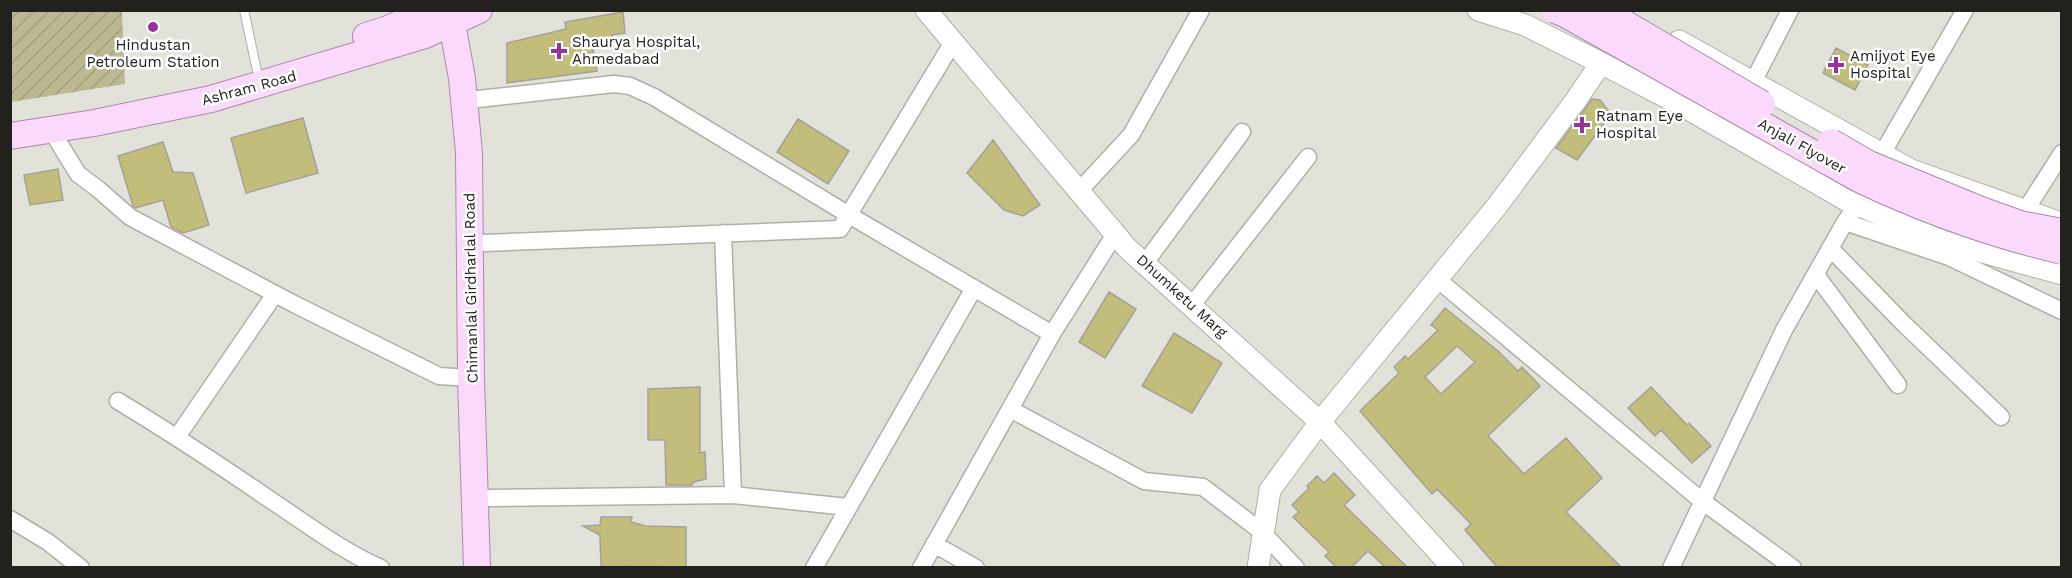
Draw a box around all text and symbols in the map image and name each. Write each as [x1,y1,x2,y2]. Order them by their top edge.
marker: Hindustan Petroleum Station [146,20,160,34]
place label: Shaurya Hospital, Ahmedabad [572,33,700,68]
place label: Hindustan Petroleum Station [86,36,220,71]
marker: Shaurya Hospital, Ahmedabad [550,42,568,60]
place label: Amijyot Eye Hospital [1850,47,1936,82]
marker: Amijyot Eye Hospital [1827,56,1845,74]
street label: Ashram Road [200,67,298,109]
place label: Ratnam Eye Hospital [1596,107,1683,142]
street label: Anjali Flyover [1755,114,1849,178]
marker: Ratnam Eye Hospital [1573,116,1591,134]
street label: Chimanlal Girdharlal Road [460,192,482,384]
street label: Dhumketu Marg [1133,251,1231,341]

